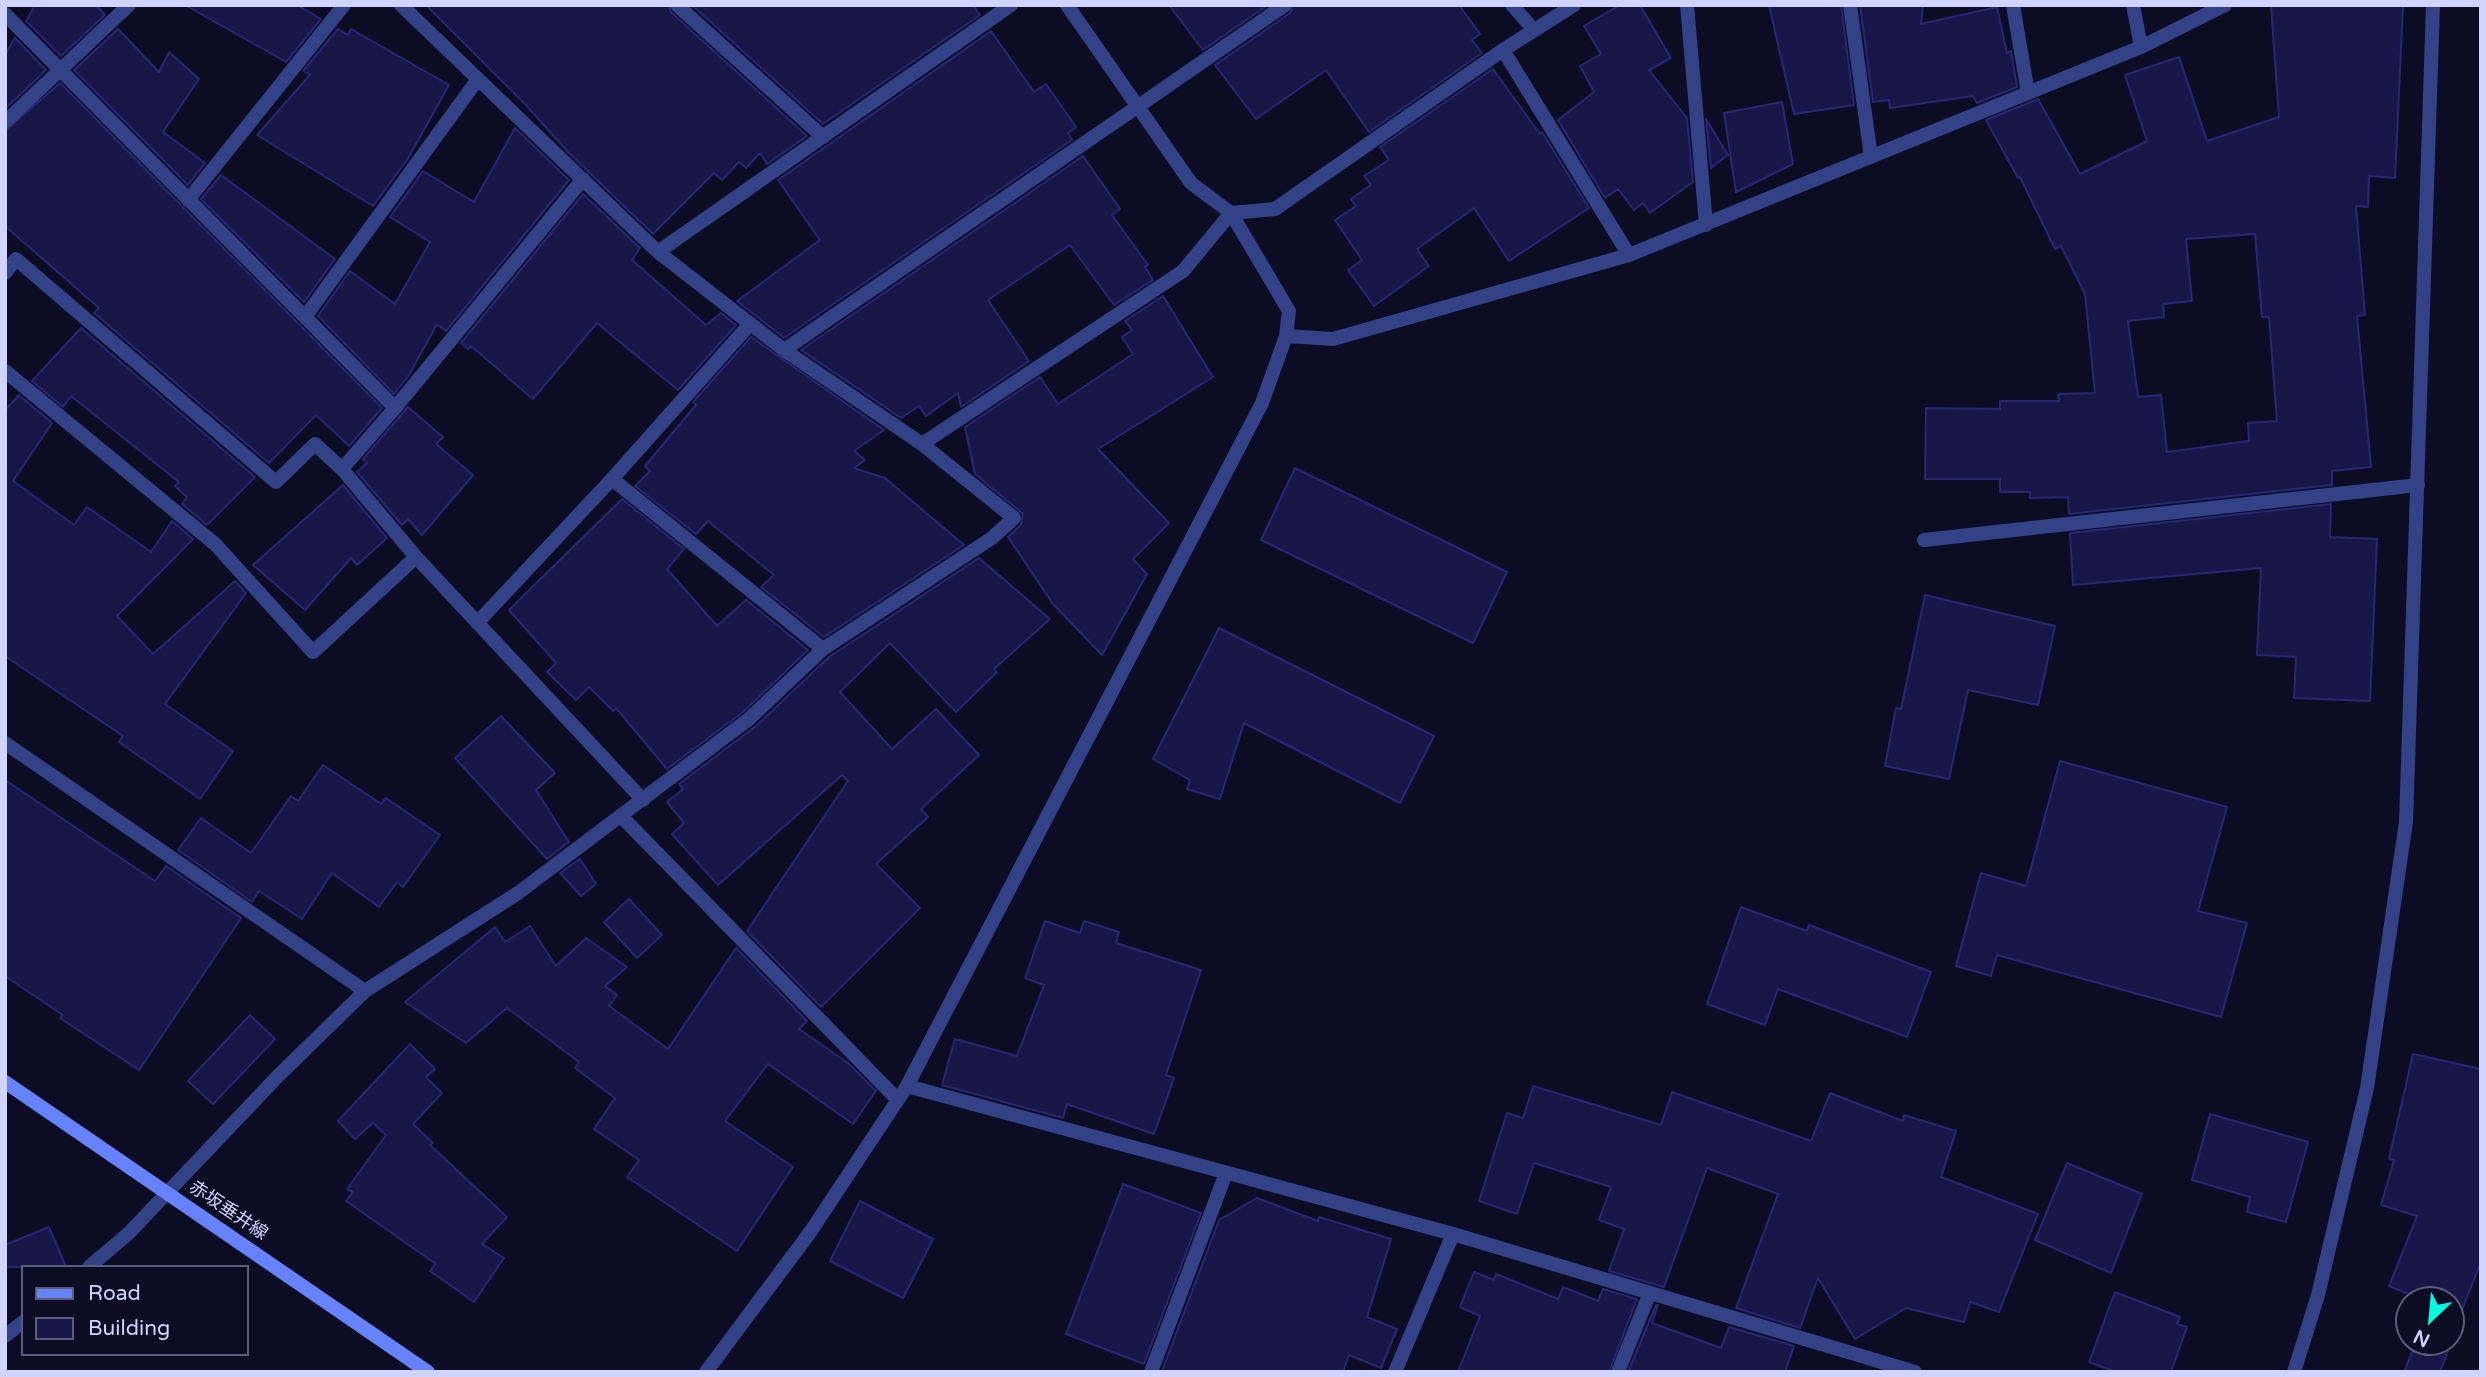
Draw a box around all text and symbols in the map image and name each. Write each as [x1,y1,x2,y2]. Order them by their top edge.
street label: 赤坂垂井線 [185,1177,271,1245]
legend [21,1265,248,1356]
text: Road [88,1281,141,1306]
north arrow [2395,1286,2465,1356]
text: Building [88,1316,170,1341]
text: N [2410,1325,2433,1351]

